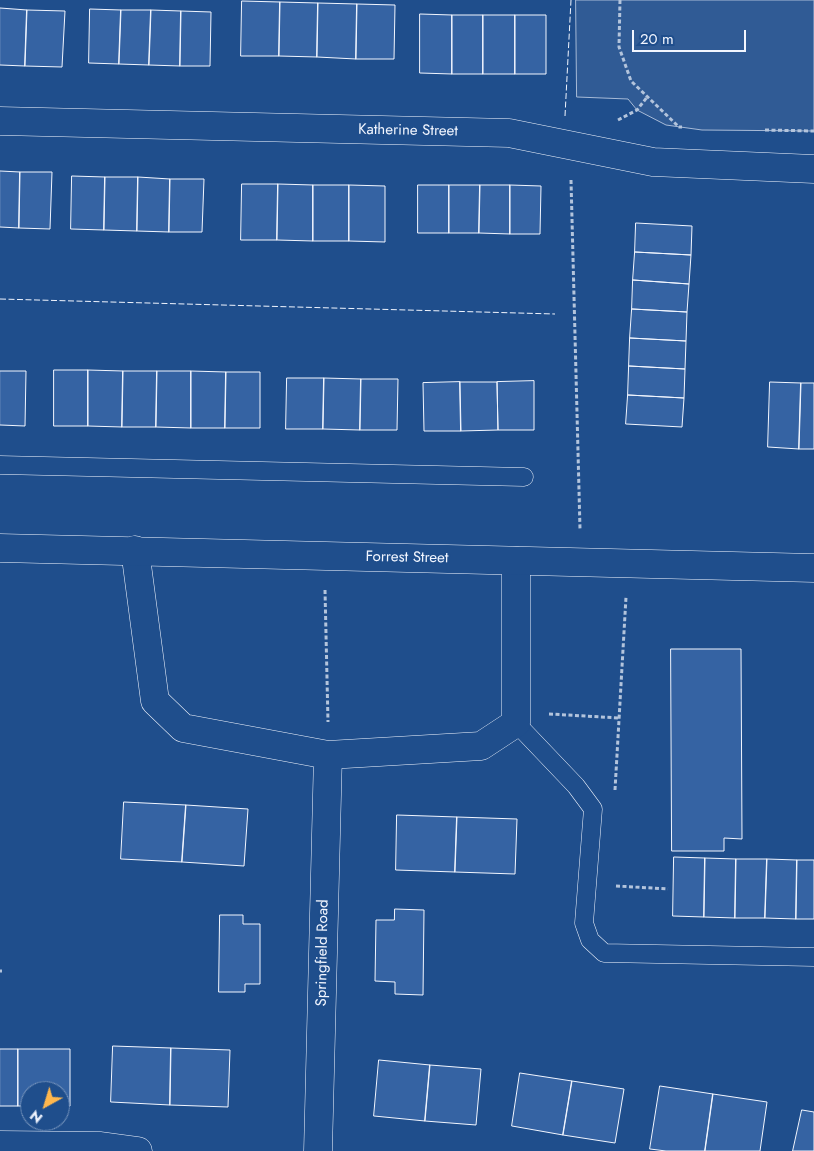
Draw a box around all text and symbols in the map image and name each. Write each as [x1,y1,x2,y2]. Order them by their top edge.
scale bar [634,20,748,52]
text: 20 m [640,28,674,50]
street label: Katherine Street [358,121,458,141]
street label: Forrest Street [365,548,449,568]
street label: Springfield Road [313,899,333,1007]
north arrow [20,1081,70,1131]
text: N [26,1106,47,1128]

